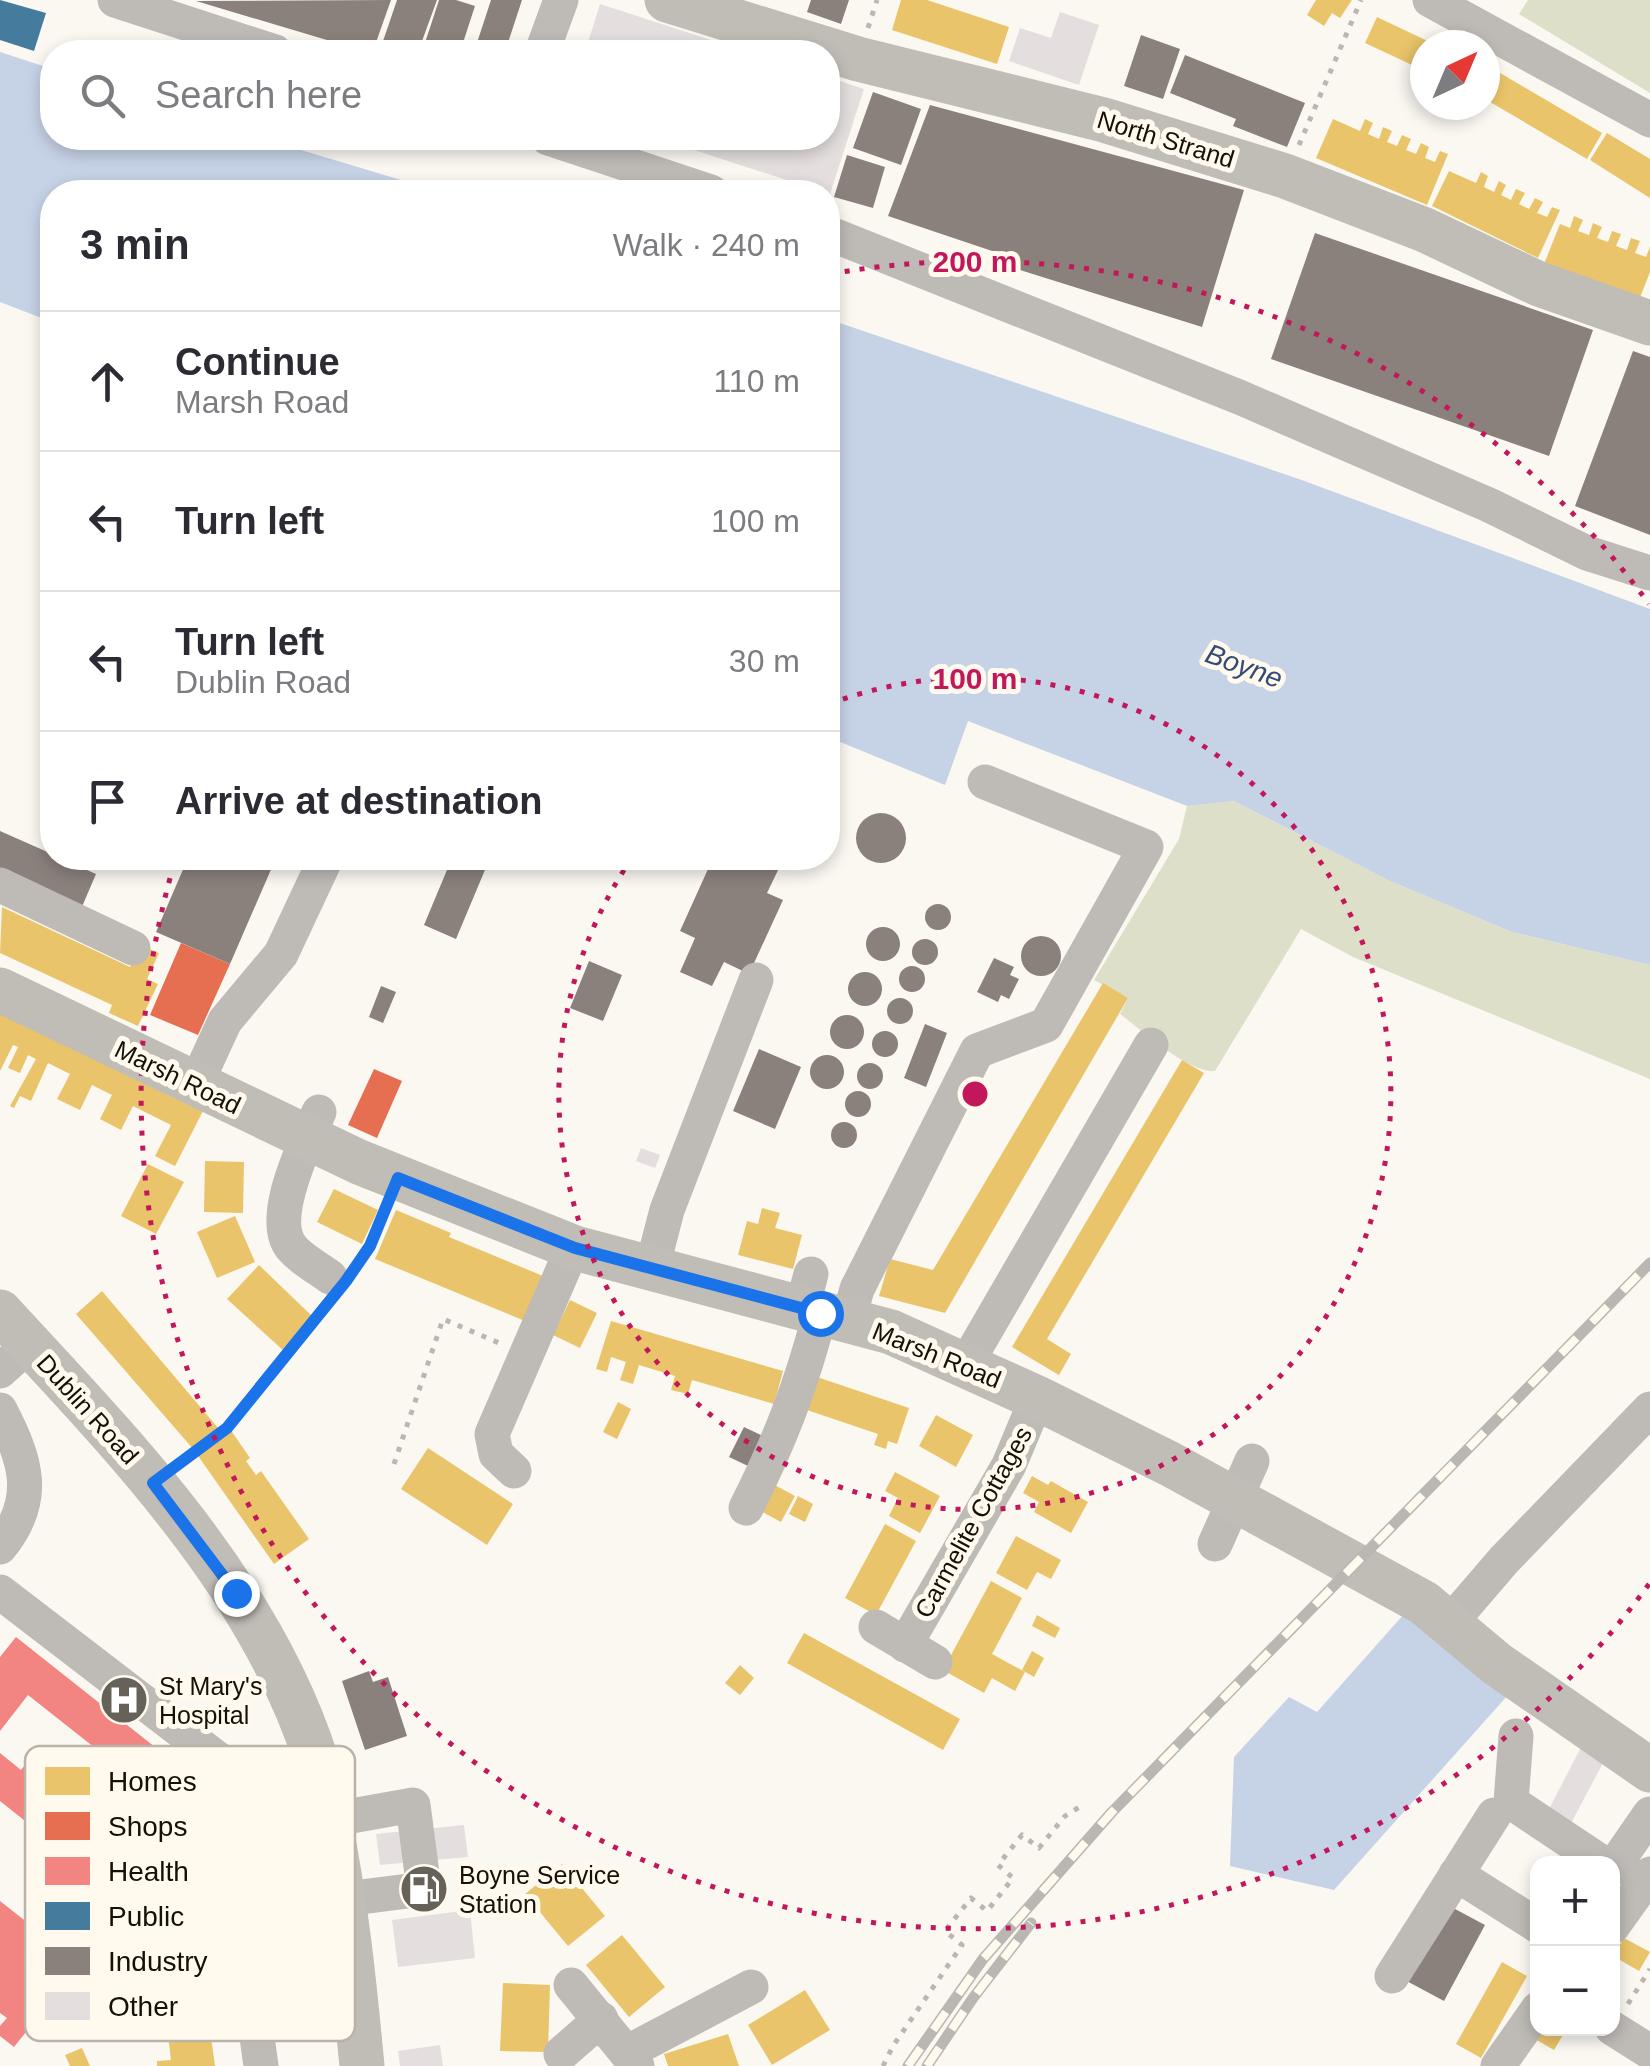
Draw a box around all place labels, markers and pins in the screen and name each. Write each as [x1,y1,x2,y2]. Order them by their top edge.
centre of rings [957,1076,993,1112]
place label: St Mary's Hospital [159,1672,262,1729]
hospital icon: St Mary's Hospital [98,1674,150,1726]
place label: Boyne Service Station [459,1861,620,1918]
fuel station icon: Boyne Service Station [398,1863,450,1915]

